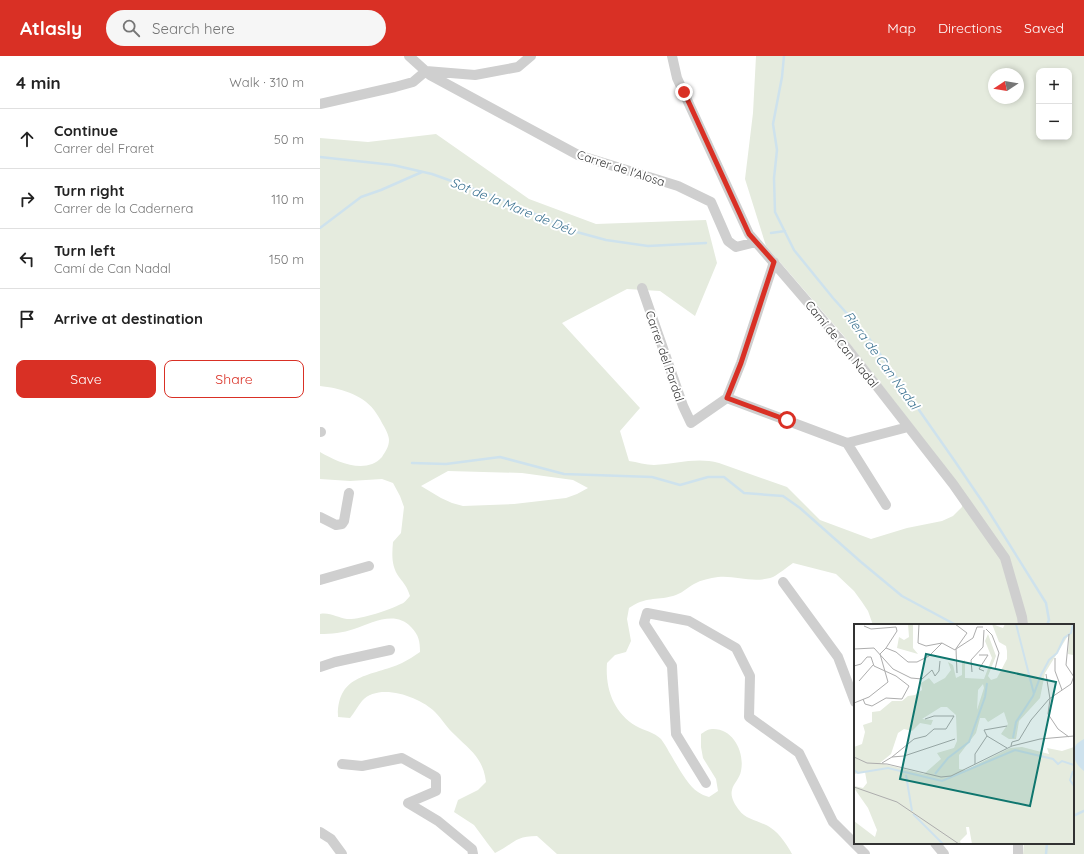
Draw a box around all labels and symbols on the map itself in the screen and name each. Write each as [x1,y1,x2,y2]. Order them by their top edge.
north arrow [988,68,1024,104]
route end [675,83,693,101]
street label: Carrer de l'Alosa [575,147,667,189]
water label: Sot de la Mare de Déu [448,174,578,239]
street label: Camí de Can Nadal [802,297,882,391]
water label: Riera de Can Nadal [841,308,924,414]
street label: Carrer del Pardal [642,309,688,403]
route start [778,411,796,429]
inset map [854,624,1074,844]

